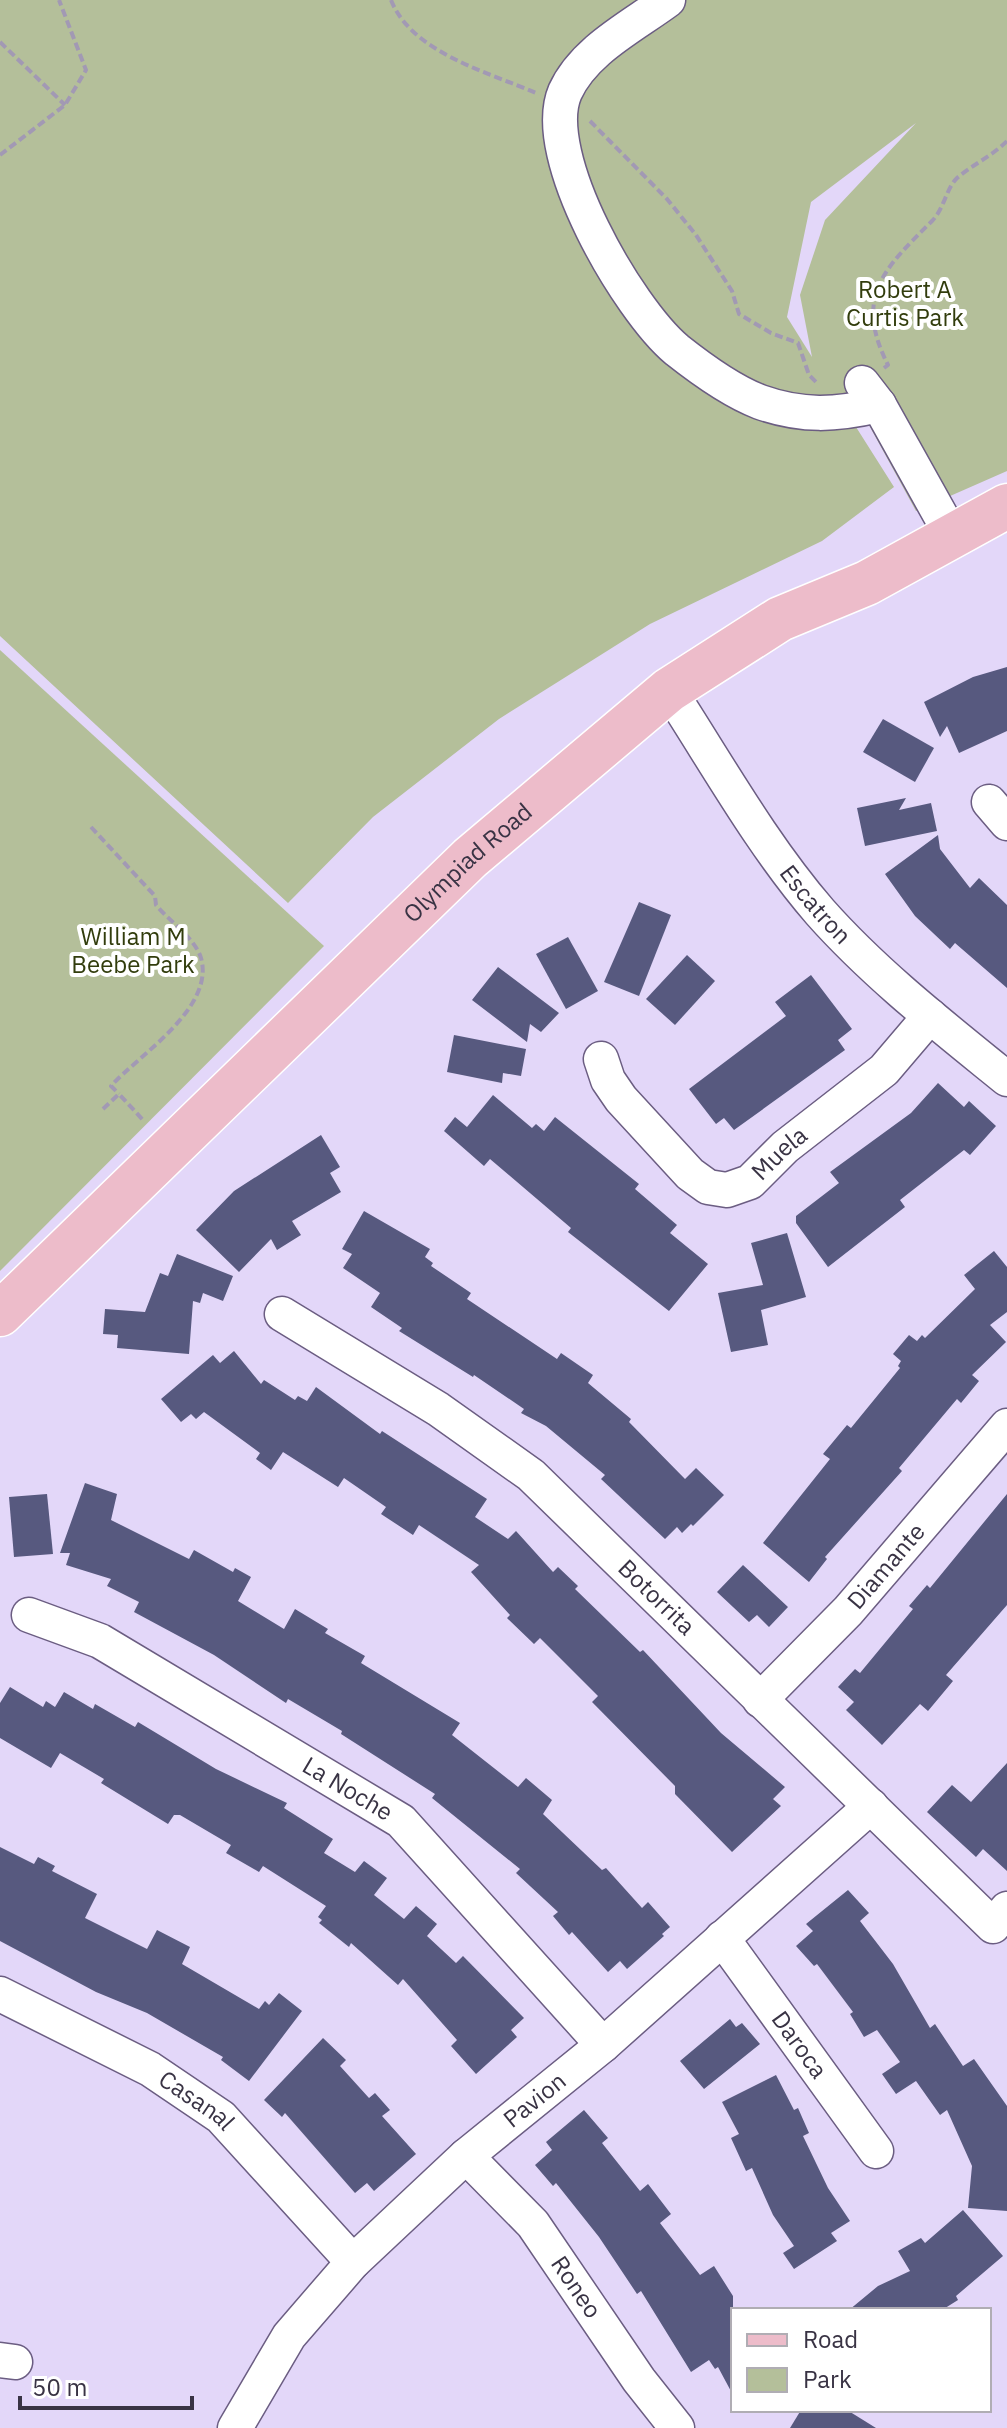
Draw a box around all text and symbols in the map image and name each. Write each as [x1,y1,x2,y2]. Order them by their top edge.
park label: Robert A Curtis Park [846,273,964,333]
street label: Olympiad Road [396,795,539,929]
street label: Escatron [773,858,859,951]
park label: William M Beebe Park [71,920,195,980]
street label: Muela [744,1118,814,1187]
street label: Diamante [840,1516,932,1616]
street label: Botorrita [612,1552,703,1642]
street label: La Noche [297,1749,399,1828]
street label: Daroca [765,2004,835,2085]
street label: Casanal [153,2063,242,2137]
street label: Pavion [496,2064,572,2135]
street label: Roneo [544,2249,609,2324]
legend [731,2308,991,2412]
text: Road [803,2323,858,2355]
scale bar [20,2360,192,2410]
text: Park [803,2363,852,2395]
text: 50 m [32,2371,87,2403]

